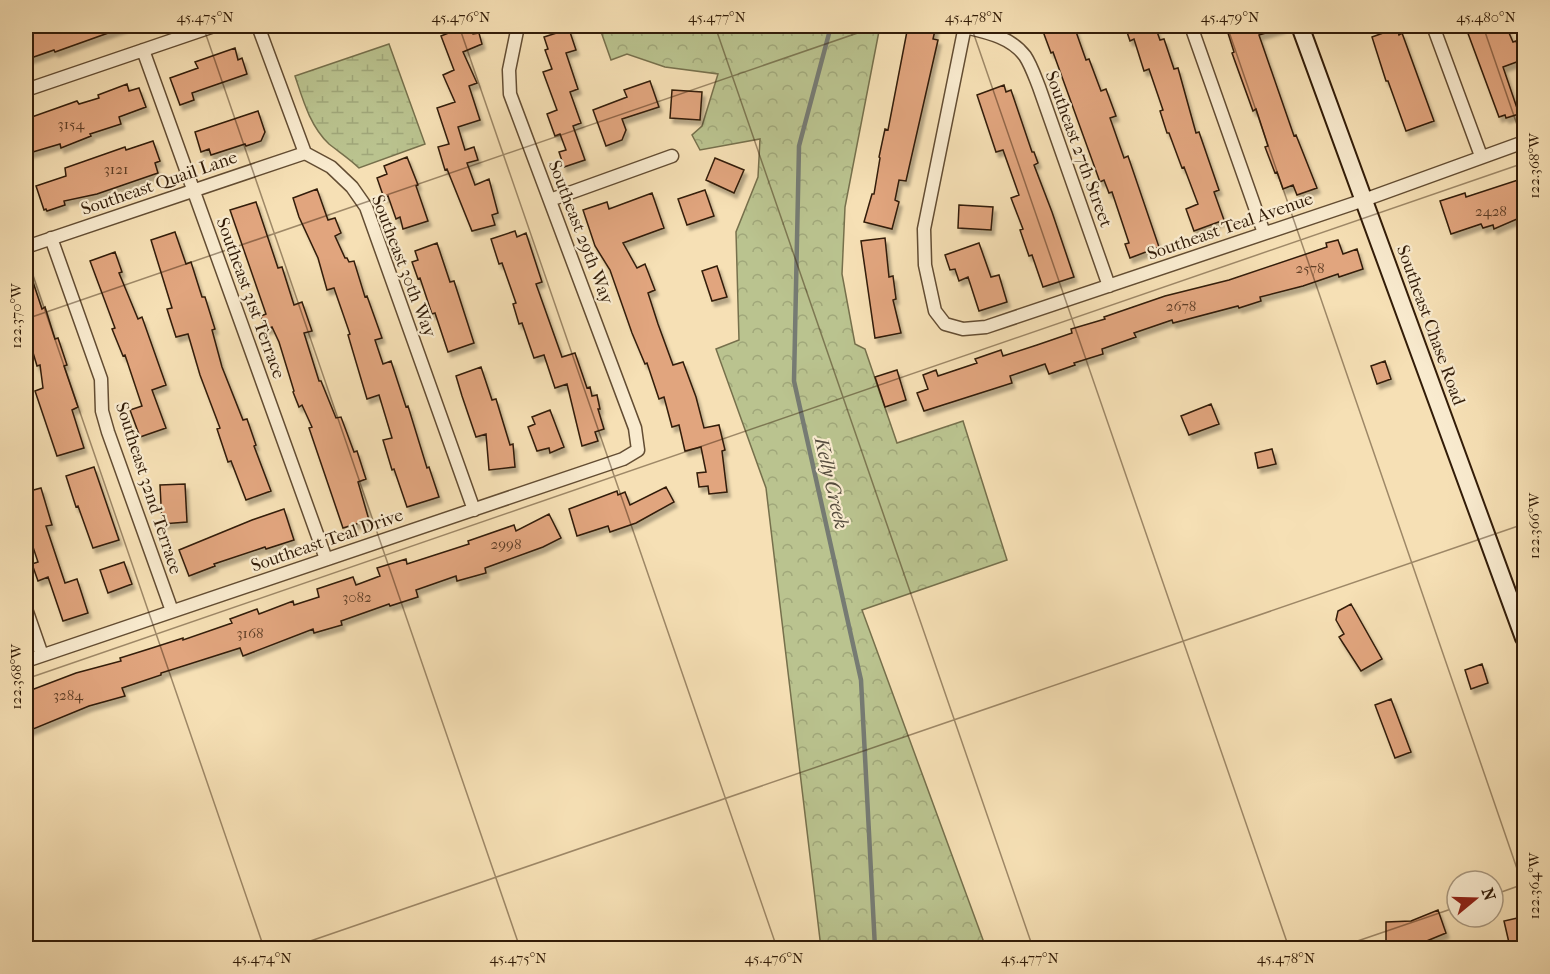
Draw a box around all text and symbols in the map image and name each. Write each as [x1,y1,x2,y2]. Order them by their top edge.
text: 45.475°N [176,8,234,26]
text: 45.476°N [432,8,491,26]
text: 45.477°N [688,8,747,26]
text: 45.478°N [945,8,1004,26]
text: 45.479°N [1201,8,1260,26]
text: 45.480°N [1456,8,1516,26]
street label: Southeast 27th Street [1040,68,1117,231]
house number: 3154 [58,115,86,133]
text: 122.368°W [1525,132,1543,199]
street label: Southeast Quail Lane [78,147,240,220]
street label: Southeast 29th Way [543,157,618,308]
house number: 3121 [104,160,128,178]
street label: Southeast Teal Avenue [1145,188,1316,265]
street label: Southeast 30th Way [367,192,441,342]
house number: 2428 [1475,202,1507,220]
street label: Southeast 31st Terrace [212,215,289,382]
street label: Southeast Chase Road [1392,242,1469,408]
house number: 2578 [1296,259,1324,277]
text: 122.370°W [7,282,25,349]
house number: 2678 [1166,297,1196,315]
street label: Southeast 32nd Terrace [111,399,186,577]
water label: Kelly Creek [809,433,853,531]
text: 122.366°W [1525,492,1543,559]
street label: Southeast Teal Drive [248,505,406,576]
house number: 2998 [491,535,521,553]
house number: 3082 [342,588,372,606]
house number: 3168 [236,624,264,642]
text: 122.368°W [7,643,25,710]
house number: 3284 [53,686,84,704]
text: 122.364°W [1525,851,1543,919]
north arrow [1445,869,1505,929]
text: N [1478,885,1500,904]
text: 45.474°N [232,949,292,967]
text: 45.475°N [489,949,547,967]
text: 45.476°N [745,949,804,967]
text: 45.477°N [1001,949,1060,967]
text: 45.478°N [1257,949,1316,967]

